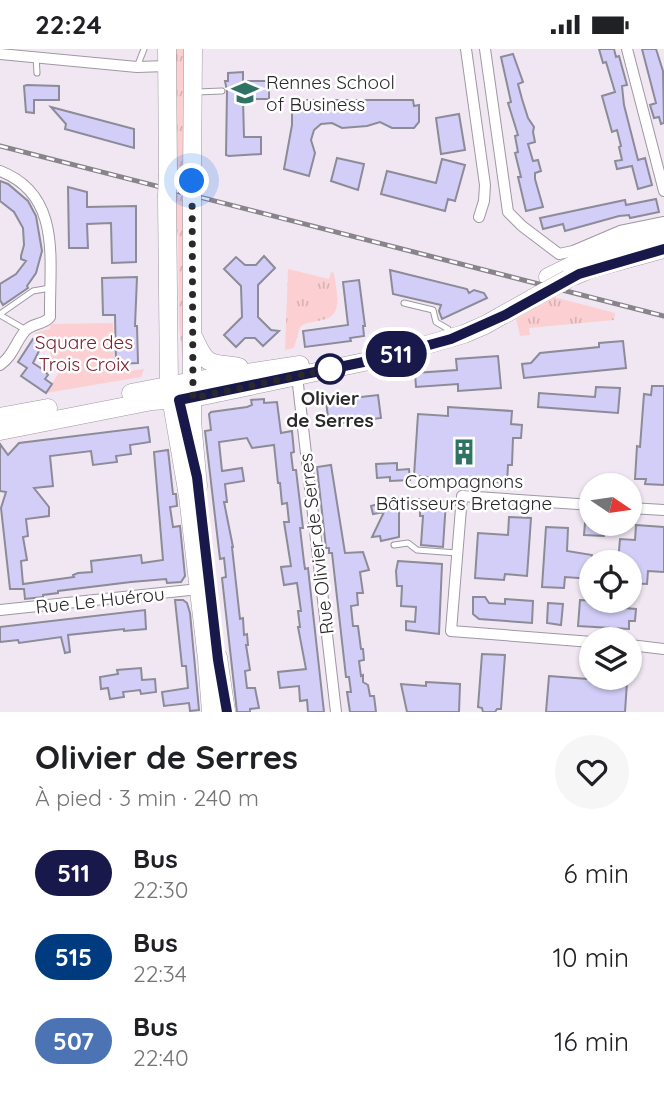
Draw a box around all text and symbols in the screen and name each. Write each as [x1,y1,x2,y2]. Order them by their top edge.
text: 22:24 [35,8,102,41]
place label: Rennes School of Business [266,70,395,116]
school or university icon: Rennes School of Business [230,78,260,108]
your location [174,163,209,198]
park label: Square des Trois Croix [35,330,133,376]
line badge: 511 [356,331,436,377]
text: 511 [380,339,412,369]
marker: Olivier de Serres [315,354,345,384]
place label: Olivier de Serres [286,386,374,432]
building icon: Compagnons Bâtisseurs Bretagne [449,437,479,467]
street label: Rue Olivier de Serres [293,452,339,636]
place label: Compagnons Bâtisseurs Bretagne [376,469,552,515]
north arrow [579,473,642,535]
map controls [579,473,642,690]
button: locate [579,550,642,613]
street label: Rue Le Huérou [34,581,166,619]
button: layers [579,627,642,690]
button: heart [555,735,629,809]
text: Olivier de Serres [35,736,298,777]
text: À pied · 3 min · 240 m [35,783,259,812]
text: Bus [133,842,178,875]
text: 6 min [564,857,629,890]
text: 511 [57,858,90,888]
text: 22:30 [133,875,189,904]
text: Bus [133,926,178,959]
text: 10 min [553,941,629,974]
text: 515 [55,942,92,972]
text: 22:34 [133,959,187,988]
text: Bus [133,1010,178,1043]
text: 16 min [554,1025,629,1058]
text: 507 [53,1026,94,1056]
text: 22:40 [133,1043,189,1072]

